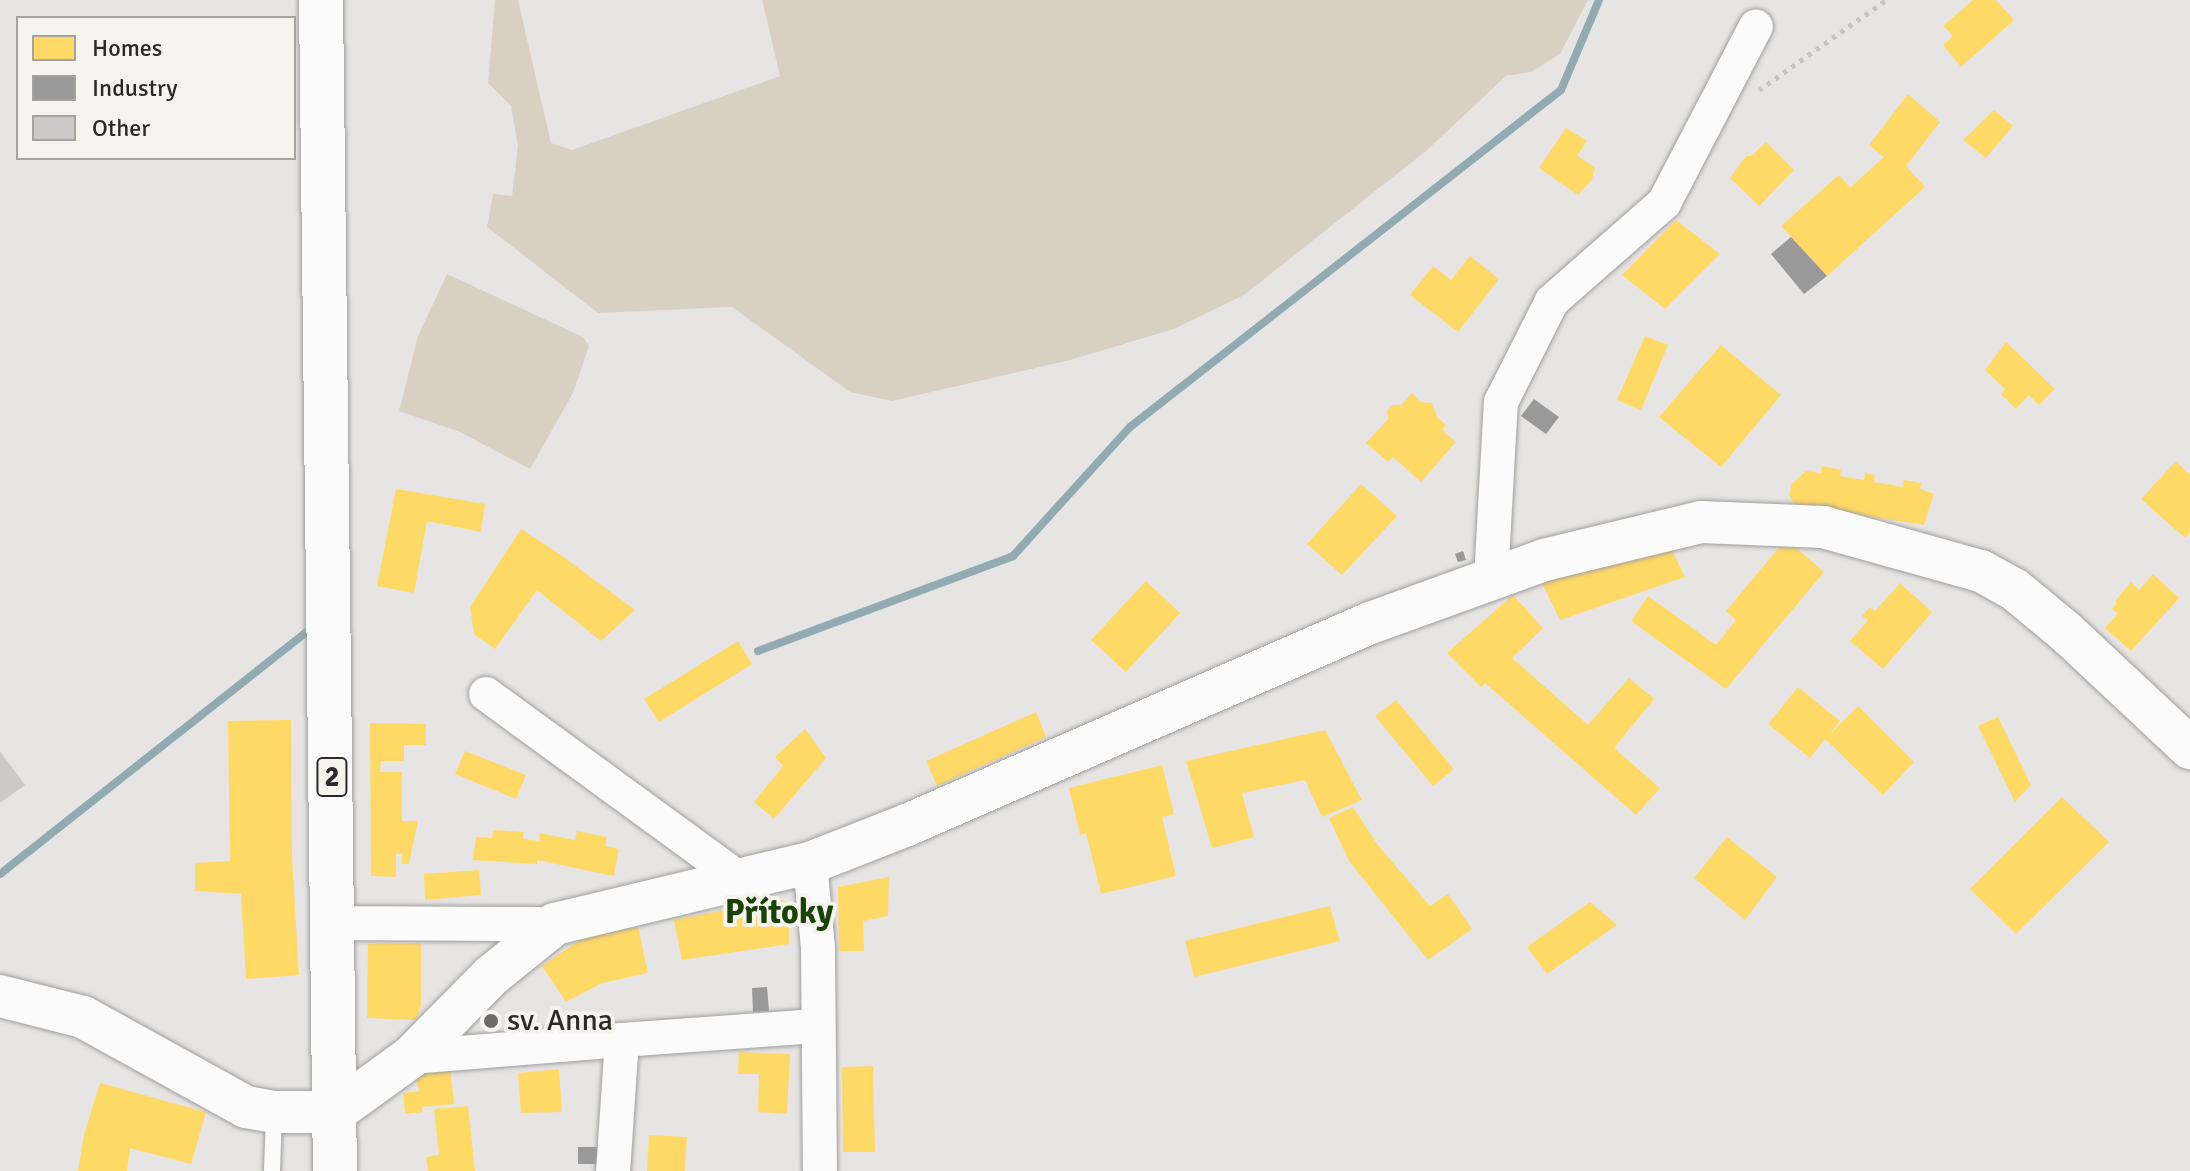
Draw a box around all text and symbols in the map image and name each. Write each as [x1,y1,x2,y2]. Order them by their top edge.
legend [16,16,296,160]
text: Homes [92,33,162,63]
text: Industry [92,73,178,103]
text: Other [92,113,150,143]
road number: 2 [316,753,348,801]
district label: Přítoky [725,893,833,933]
place label: sv. Anna [507,1003,613,1039]
marker: sv. Anna [482,1012,500,1030]

